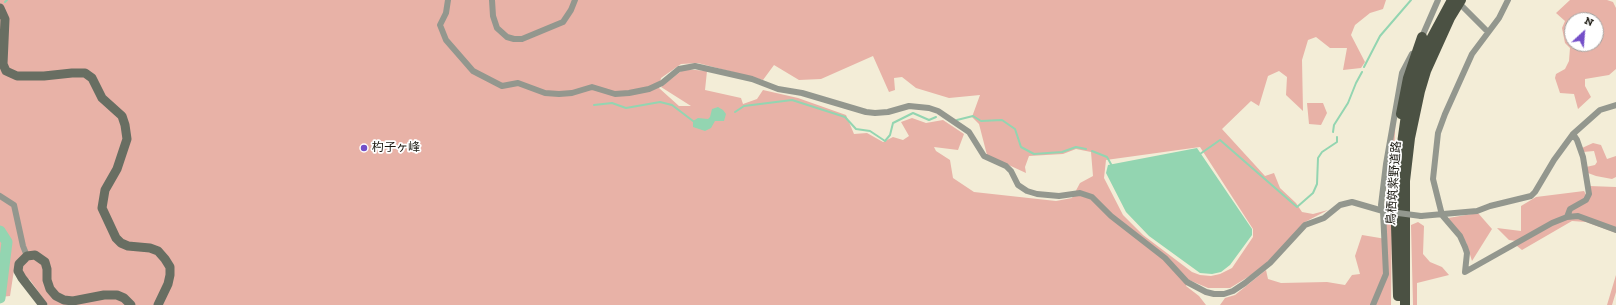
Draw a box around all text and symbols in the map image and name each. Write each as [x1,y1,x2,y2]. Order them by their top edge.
north arrow [1564,12,1604,52]
text: N [1582,14,1596,29]
place label: 杓子ヶ峰 [372,141,420,155]
street label: 鳥栖筑紫野道路 [1384,141,1404,225]
marker: 杓子ヶ峰 [359,143,369,153]

